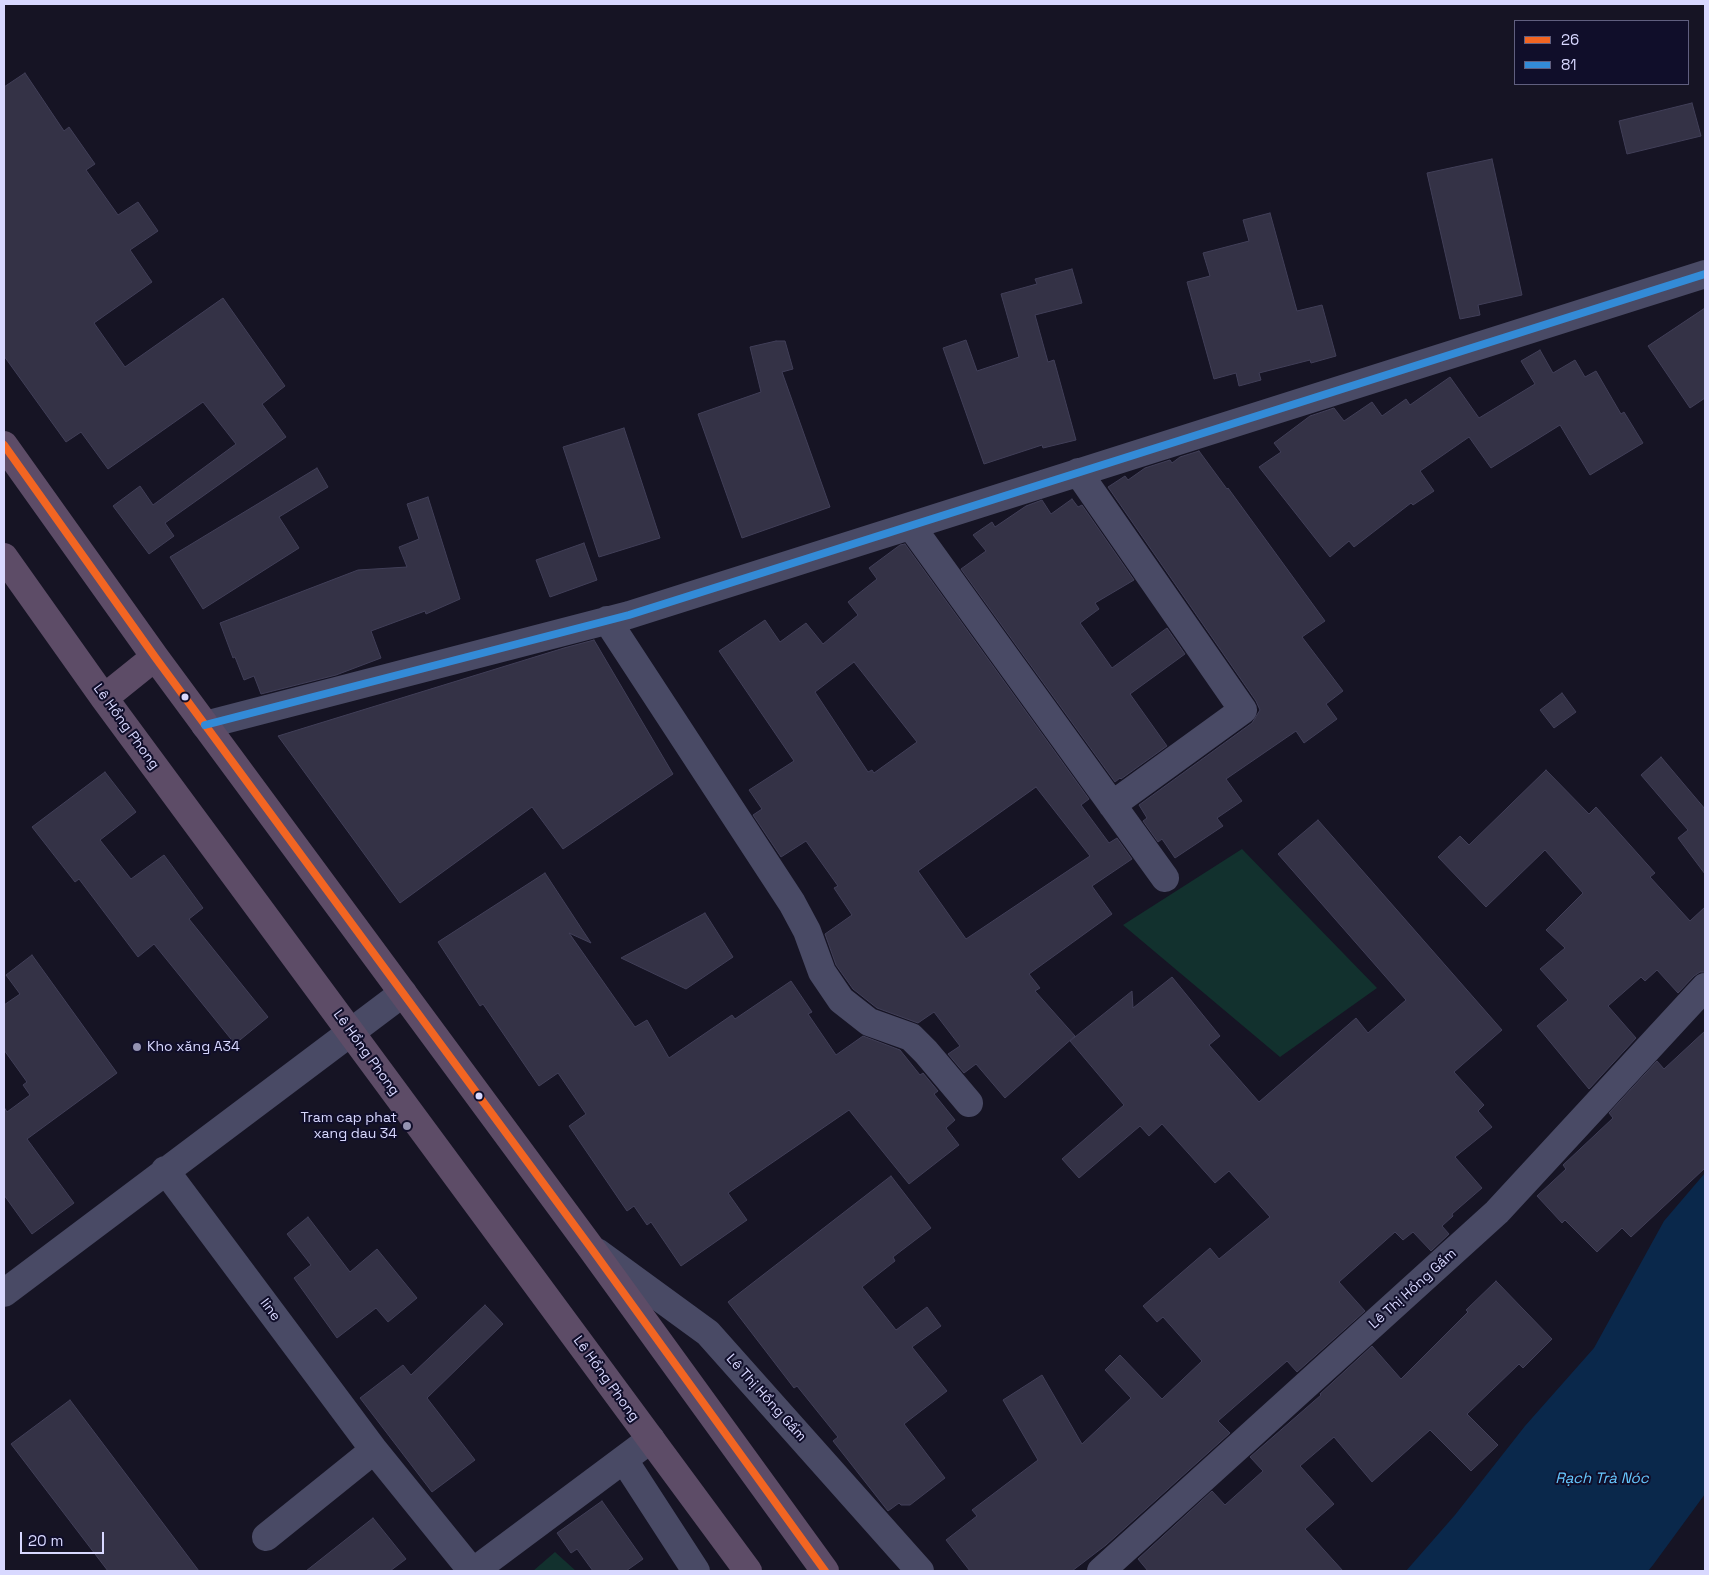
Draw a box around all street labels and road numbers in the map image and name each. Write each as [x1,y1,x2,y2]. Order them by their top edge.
street label: Lê Hồng Phong [89,681,163,773]
street label: Lê Hồng Phong [329,1007,403,1099]
street label: Lê Thị Hồng Gấm [1366,1245,1460,1333]
street label: line [256,1295,284,1325]
street label: Lê Hồng Phong [569,1333,643,1425]
street label: Lê Thị Hồng Gấm [722,1351,810,1445]

